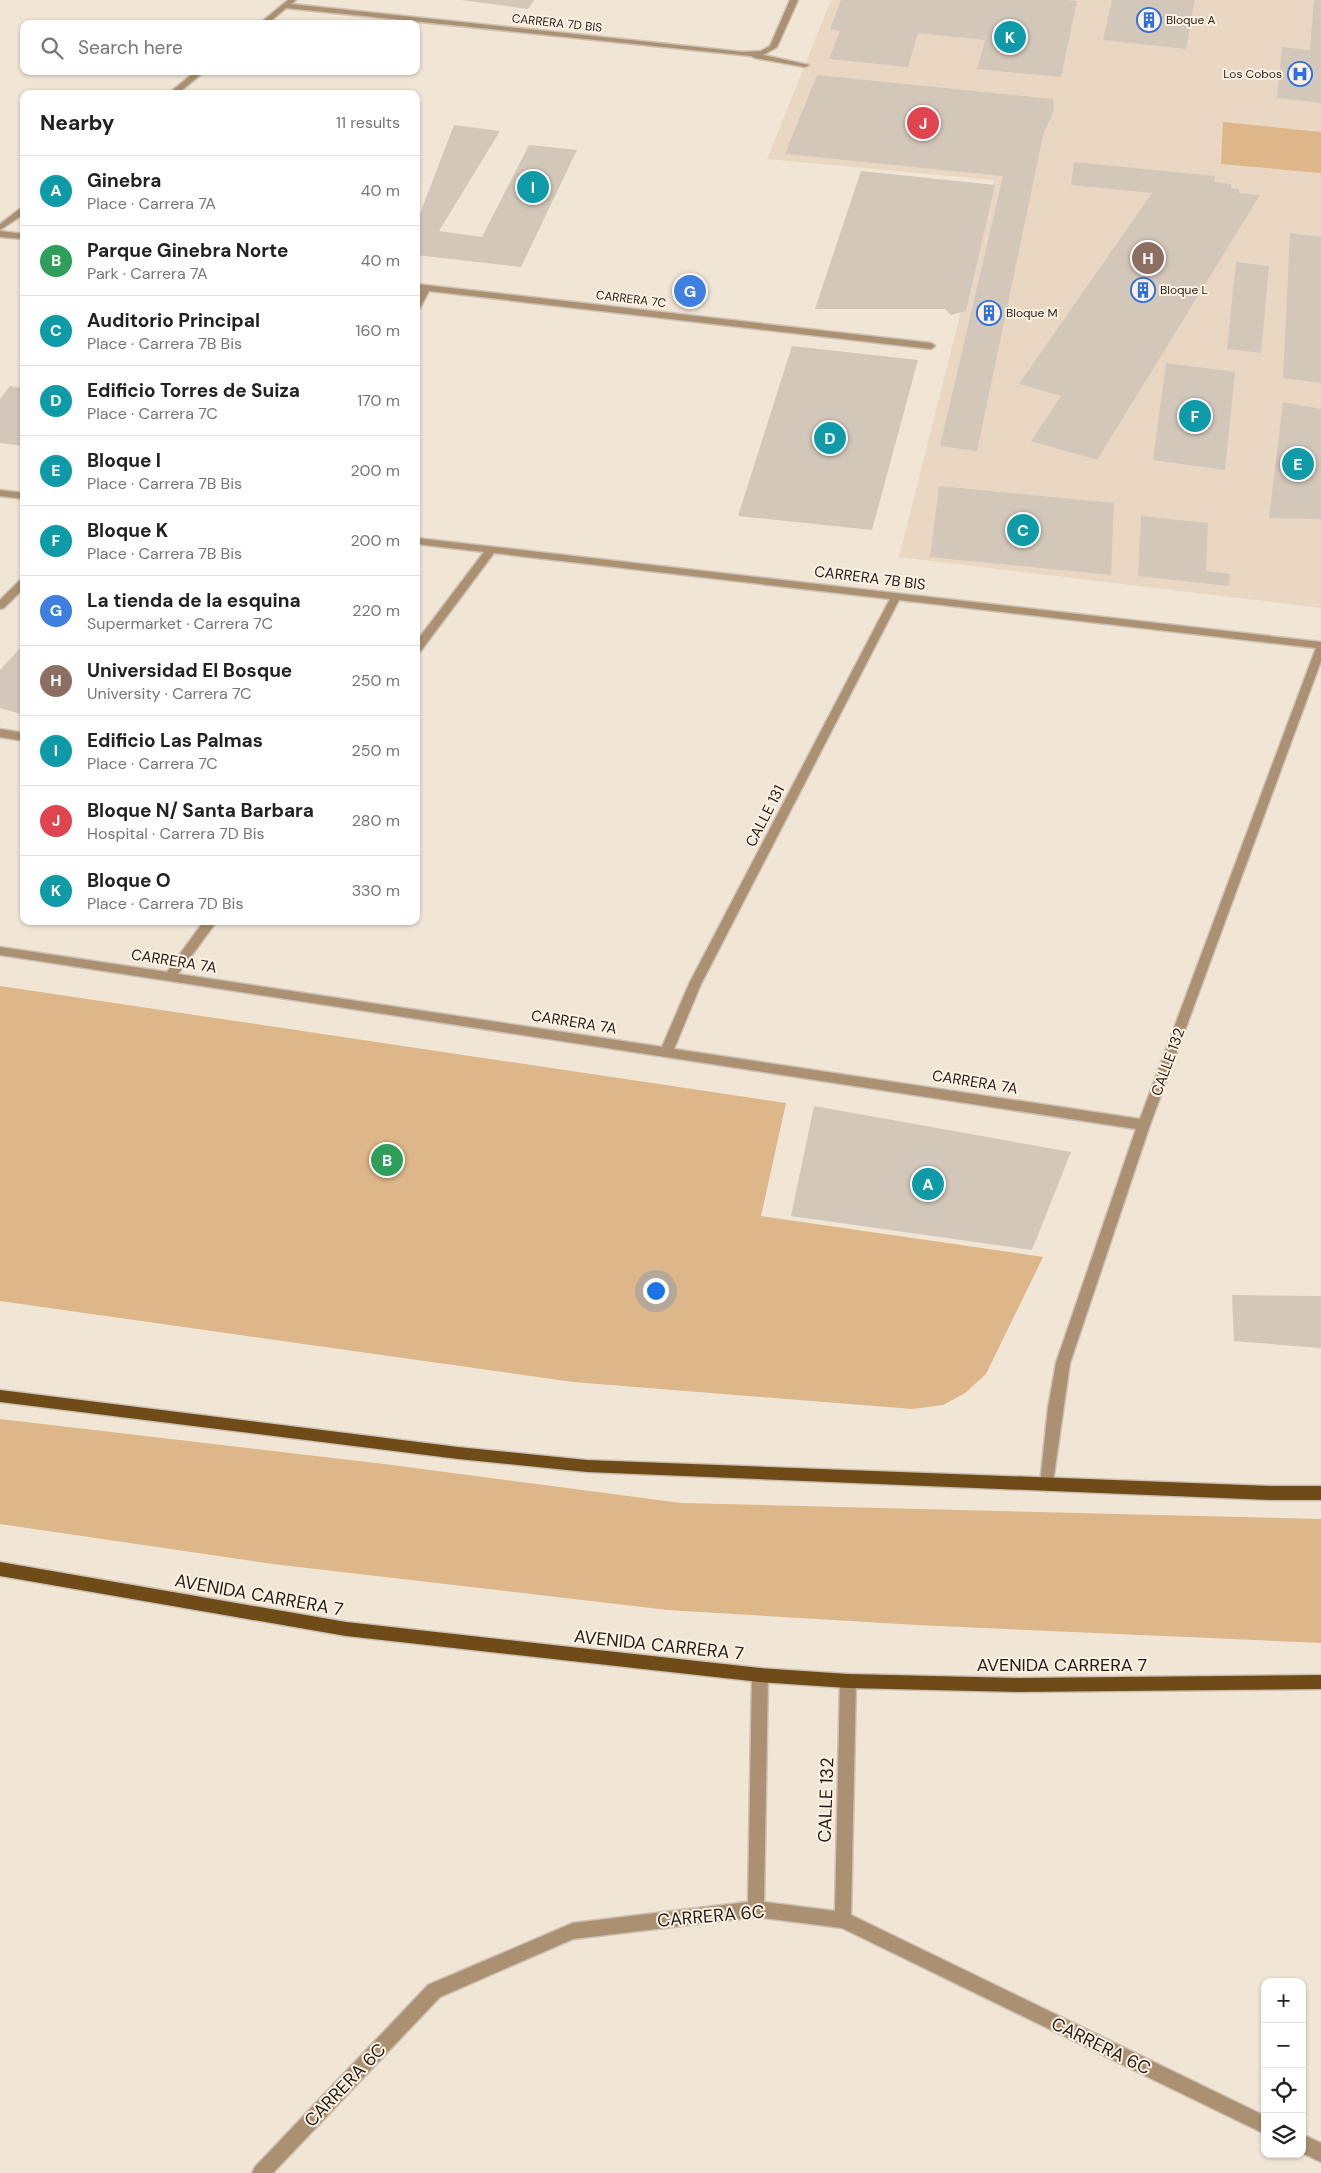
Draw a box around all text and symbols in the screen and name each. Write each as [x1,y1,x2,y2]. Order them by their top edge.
building icon: Bloque A [1136,7,1162,33]
street label: CARRERA 7D BIS [511,10,603,36]
place label: Bloque A [1166,12,1215,28]
pin: K [994,18,1026,56]
search box [20,20,420,75]
icon: search [38,34,66,62]
text: Search here [78,35,183,60]
hospital icon: Los Cobos [1287,61,1313,87]
place label: Los Cobos [1223,66,1282,82]
pin: J [907,104,939,142]
text: Nearby [40,109,114,137]
text: 11 results [336,112,400,133]
text: Ginebra [87,168,162,193]
pin: I [517,168,549,206]
text: A [50,180,62,201]
text: 40 m [361,180,400,201]
text: Place · Carrera 7A [87,193,216,214]
text: Parque Ginebra Norte [87,238,288,263]
pin: H [1132,239,1164,277]
text: B [51,250,61,271]
text: 40 m [361,250,400,271]
text: Park · Carrera 7A [87,263,208,284]
pin: G [674,272,706,310]
building icon: Bloque L [1130,277,1156,303]
place label: Bloque L [1160,282,1208,298]
street label: CARRERA 7C [595,287,667,311]
building icon: Bloque M [976,300,1002,326]
place label: Bloque M [1006,305,1058,321]
text: Auditorio Principal [87,308,260,333]
text: C [50,320,62,341]
text: 160 m [356,320,400,341]
text: Place · Carrera 7B Bis [87,333,242,354]
text: Edificio Torres de Suiza [87,378,300,403]
text: D [50,390,62,411]
text: 170 m [357,390,400,411]
pin: F [1179,397,1211,435]
text: Place · Carrera 7C [87,403,218,424]
pin: D [814,419,846,457]
pin: E [1282,445,1314,483]
text: Bloque I [87,448,161,473]
text: E [51,460,61,481]
text: 200 m [351,460,400,481]
text: Place · Carrera 7B Bis [87,473,242,494]
pin: C [1007,511,1039,549]
text: Bloque K [87,518,168,543]
text: F [52,530,60,551]
text: 200 m [351,530,400,551]
text: Place · Carrera 7B Bis [87,543,242,564]
street label: CARRERA 7B BIS [813,561,927,595]
text: La tienda de la esquina [87,588,301,613]
text: G [50,600,62,621]
text: 220 m [352,600,400,621]
text: Supermarket · Carrera 7C [87,613,273,634]
text: Universidad El Bosque [87,658,292,683]
text: H [50,670,62,691]
text: 250 m [352,670,400,691]
text: University · Carrera 7C [87,683,252,704]
text: Edificio Las Palmas [87,728,263,753]
text: I [54,740,58,761]
text: 250 m [352,740,400,761]
text: Place · Carrera 7C [87,753,218,774]
street label: CALLE 131 [741,782,789,850]
text: Bloque N/ Santa Barbara [87,798,314,823]
text: J [52,810,60,831]
text: 280 m [352,810,400,831]
text: Hospital · Carrera 7D Bis [87,823,265,844]
text: Bloque O [87,868,171,893]
text: K [51,880,61,901]
text: 330 m [352,880,400,901]
text: Place · Carrera 7D Bis [87,893,243,914]
street label: CARRERA 7A [130,944,218,978]
street label: CARRERA 7A [530,1005,618,1039]
street label: CALLE 132 [1146,1025,1190,1099]
street label: CARRERA 7A [931,1065,1019,1099]
pin: B [371,1141,403,1179]
pin: A [912,1165,944,1203]
your location [643,1278,669,1304]
street label: AVENIDA CARRERA 7 [173,1568,345,1622]
street label: AVENIDA CARRERA 7 [573,1624,745,1666]
street label: AVENIDA CARRERA 7 [977,1653,1147,1677]
street label: CALLE 132 [813,1757,839,1843]
street label: CARRERA 6C [656,1899,766,1933]
map controls [1261,1978,1306,2158]
button: + [1261,1978,1306,2023]
street label: CARRERA 6C [1047,2012,1155,2080]
button: − [1261,2023,1306,2068]
street label: CARRERA 6C [299,2038,391,2132]
button: locate [1261,2068,1306,2113]
button: layers [1261,2113,1306,2158]

